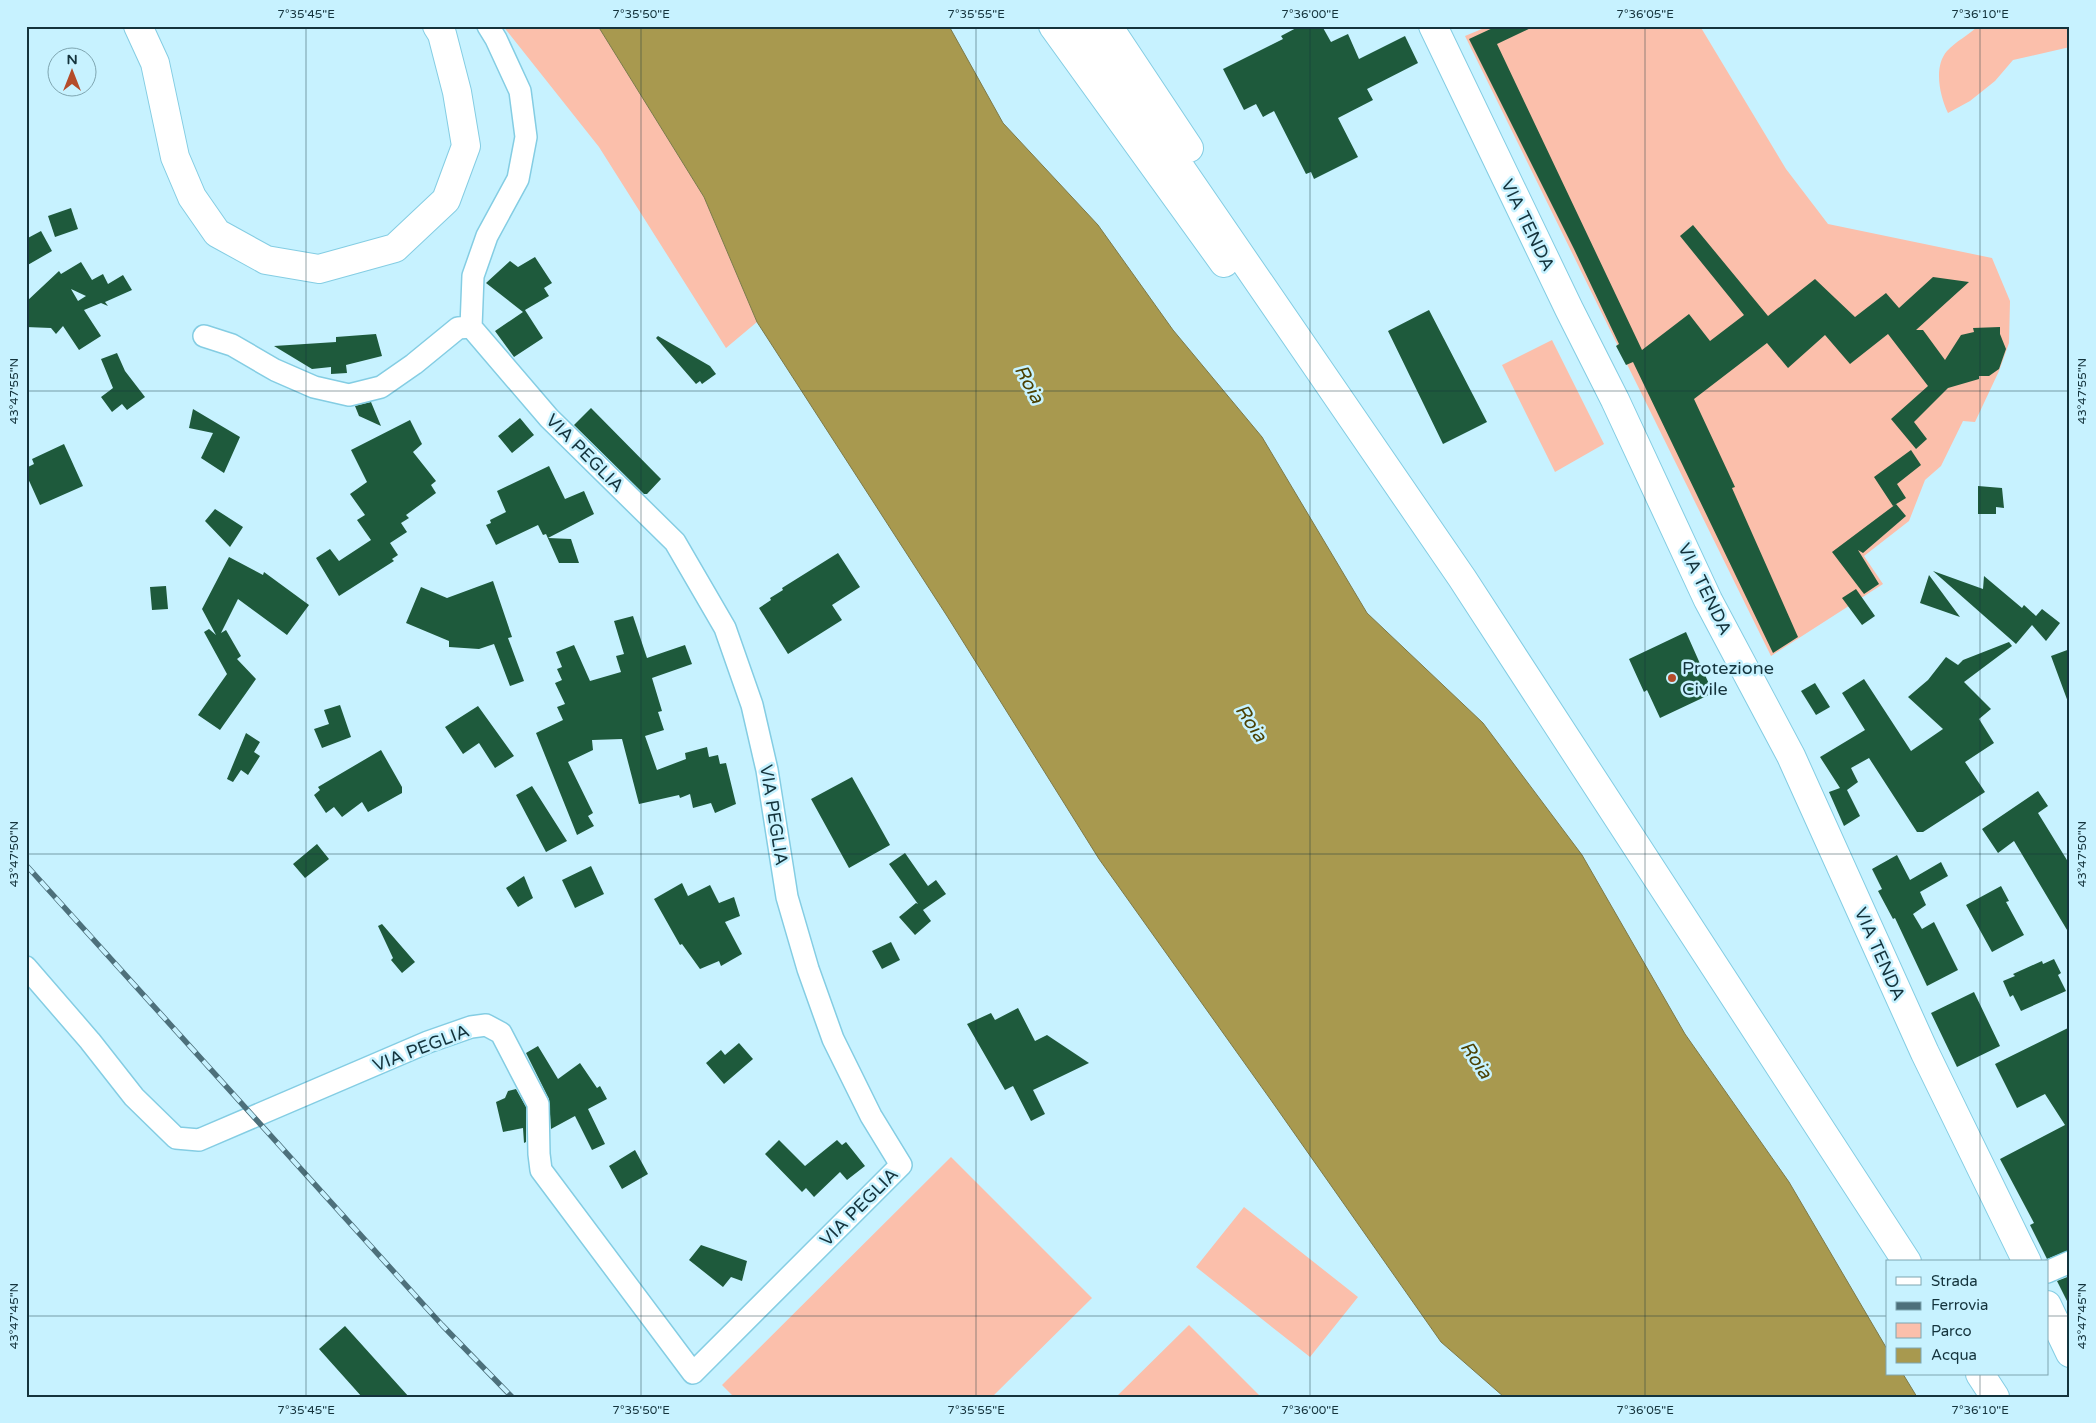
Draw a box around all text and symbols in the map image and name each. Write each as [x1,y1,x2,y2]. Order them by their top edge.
text: 7°35'45"E [277,7,335,21]
text: 7°35'50"E [612,7,670,21]
text: 7°35'55"E [947,7,1005,21]
text: 7°36'00"E [1281,7,1339,21]
text: 7°36'05"E [1616,7,1674,21]
text: 7°36'10"E [1951,7,2009,21]
north arrow [48,48,98,98]
text: N [66,51,78,68]
street label: VIA TENDA [1496,176,1560,274]
text: 43°47'55"N [7,358,21,424]
text: 43°47'55"N [2075,358,2089,424]
water label: Roia [1010,361,1049,408]
street label: VIA PEGLIA [541,409,629,497]
street label: VIA TENDA [1673,540,1737,638]
place label: Protezione Civile [1682,657,1774,700]
marker: Protezione Civile [1666,672,1678,684]
water label: Roia [1231,700,1272,747]
street label: VIA PEGLIA [755,763,793,867]
text: 43°47'50"N [7,821,21,887]
text: 43°47'50"N [2075,821,2089,887]
street label: VIA TENDA [1850,904,1910,1004]
street label: VIA PEGLIA [370,1019,472,1077]
water label: Roia [1456,1037,1497,1084]
street label: VIA PEGLIA [815,1163,903,1251]
legend [1886,1260,2048,1376]
text: Strada [1931,1272,1978,1290]
text: 43°47'45"N [7,1283,21,1349]
text: 43°47'45"N [2075,1283,2089,1349]
text: Ferrovia [1931,1296,1988,1314]
text: Parco [1931,1322,1972,1340]
text: Acqua [1931,1346,1977,1364]
text: 7°35'45"E [277,1403,335,1417]
text: 7°35'50"E [612,1403,670,1417]
text: 7°35'55"E [947,1403,1005,1417]
text: 7°36'00"E [1281,1403,1339,1417]
text: 7°36'05"E [1616,1403,1674,1417]
text: 7°36'10"E [1951,1403,2009,1417]

